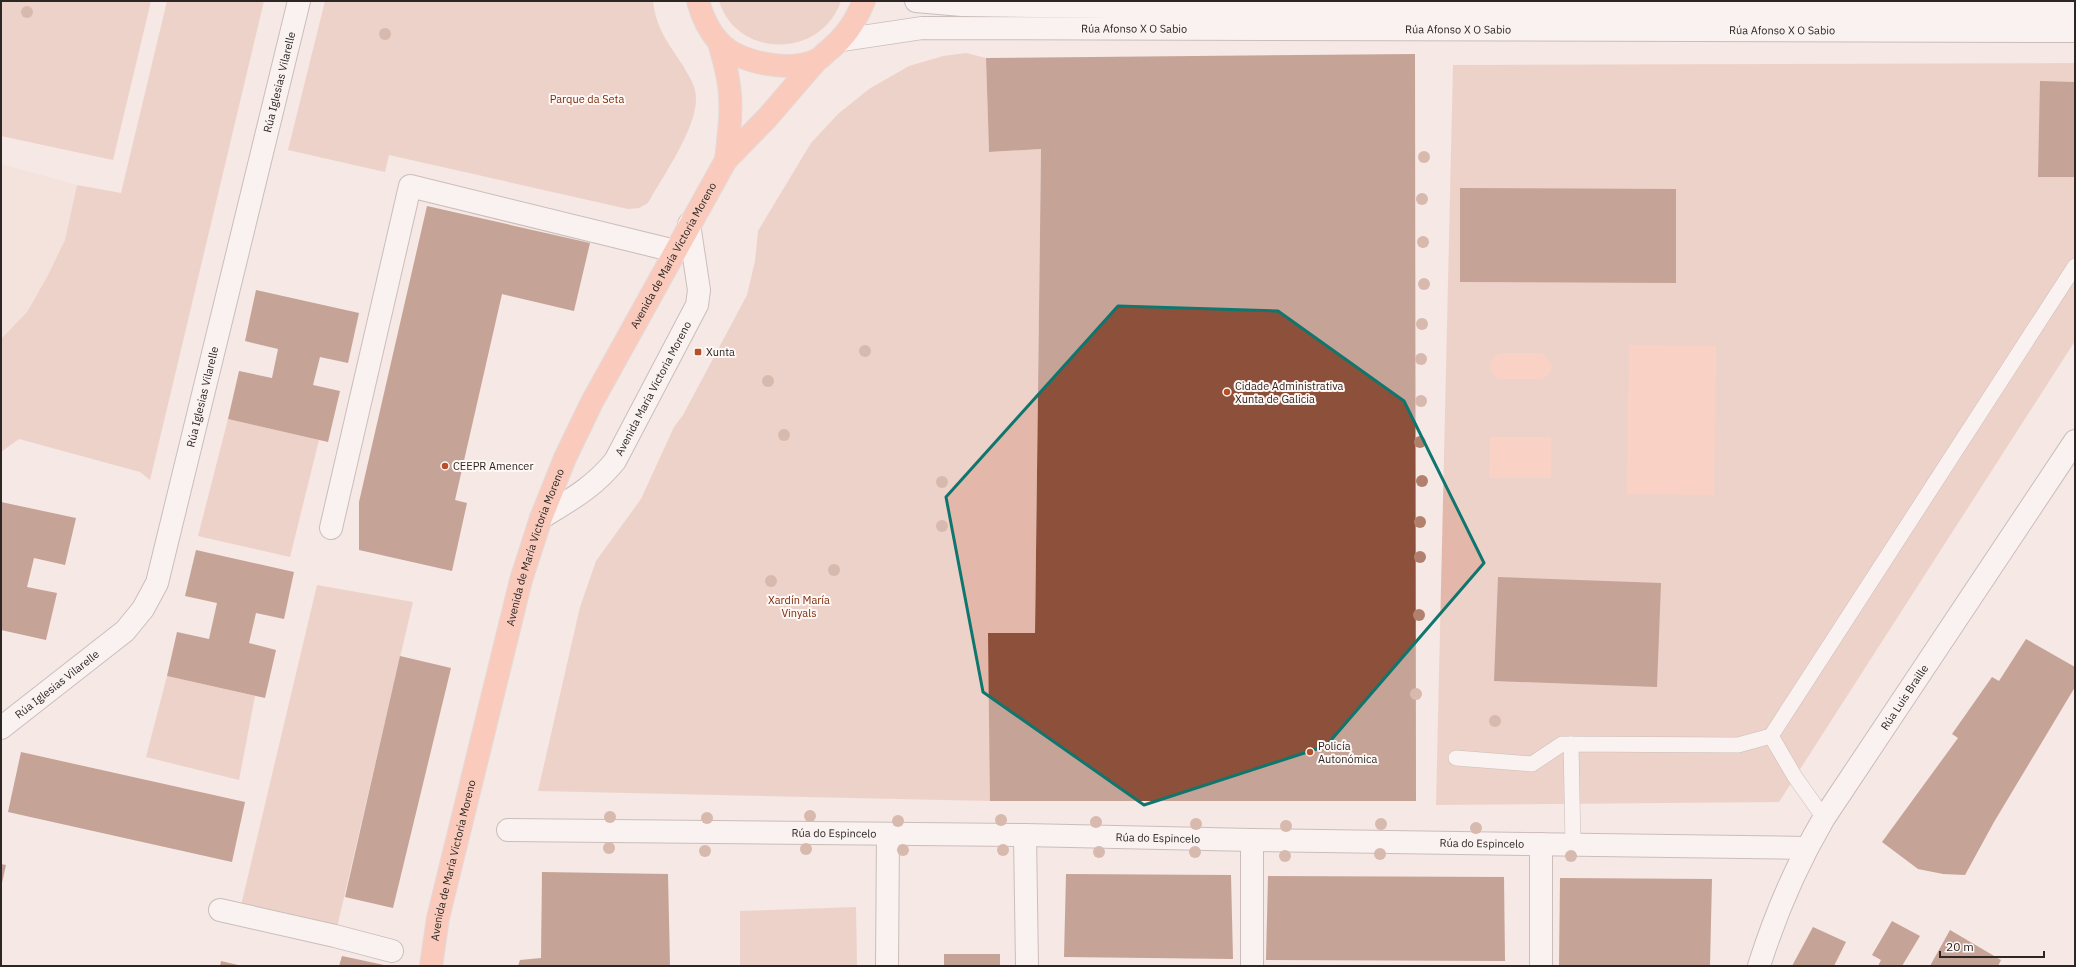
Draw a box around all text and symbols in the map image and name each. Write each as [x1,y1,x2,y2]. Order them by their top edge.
street label: Rúa Afonso X O Sabio [1081,21,1187,36]
street label: Rúa Afonso X O Sabio [1405,22,1511,37]
street label: Rúa Afonso X O Sabio [1729,23,1835,37]
street label: Rúa Iglesias Vilarelle [260,30,298,134]
park label: Parque da Seta [550,92,624,106]
street label: Avenida de María Victoria Moreno [627,180,719,331]
street label: Avenida María Victoria Moreno [612,319,694,458]
street label: Rúa Iglesias Vilarelle [183,345,221,449]
place label: Xunta [706,345,735,359]
marker: Xunta [693,347,703,357]
place label: Cidade Administrativa Xunta de Galicia [1235,379,1344,406]
marker: Cidade Administrativa Xunta de Galicia [1222,387,1232,397]
place label: CEEPR Amencer [453,459,533,473]
marker: CEEPR Amencer [440,461,450,471]
street label: Avenida de María Victoria Moreno [503,466,567,627]
park label: Xardín María Vinyals [768,593,830,620]
street label: Rúa Iglesias Vilarelle [12,647,102,722]
street label: Rúa Luis Braille [1878,662,1931,733]
place label: Policía Autonómica [1318,739,1378,766]
marker: Policía Autonómica [1305,747,1315,757]
street label: Avenida de María Victoria Moreno [428,778,479,942]
street label: Rúa do Espincelo [792,826,876,841]
street label: Rúa do Espincelo [1115,830,1200,846]
street label: Rúa do Espincelo [1439,836,1524,851]
scale bar [1940,933,2044,959]
text: 20 m [1946,939,1974,954]

